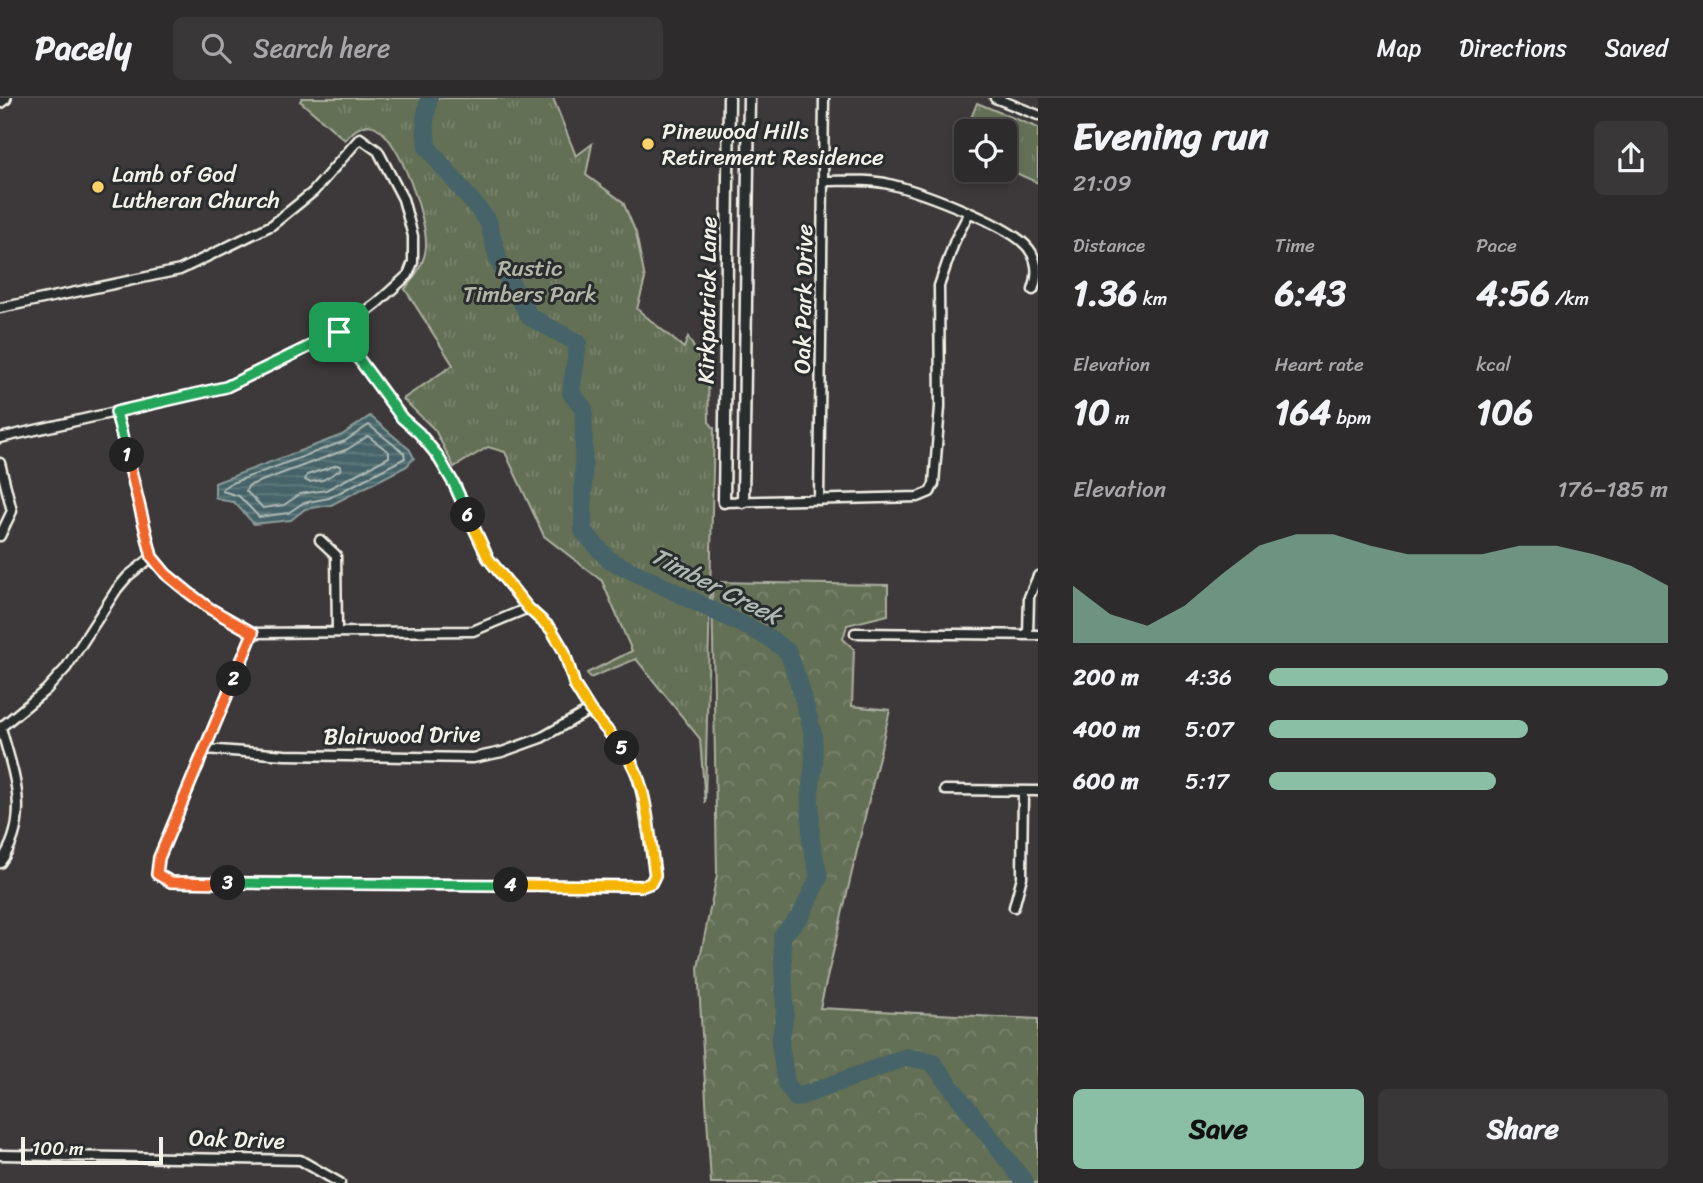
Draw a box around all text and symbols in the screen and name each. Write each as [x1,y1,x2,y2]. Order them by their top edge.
search box [173,17,663,80]
text: Pacely [35,19,131,77]
text: Search here [253,25,390,71]
text: Map [1377,27,1421,69]
text: Directions [1459,27,1567,69]
text: Saved [1605,27,1668,69]
icon: search [197,29,235,67]
text: Evening run [1073,103,1269,170]
place label: Pinewood Hills Retirement Residence [662,111,884,178]
map controls [954,119,1017,182]
button: locate [954,119,1017,182]
button: share [1594,121,1668,195]
marker: Pinewood Hills Retirement Residence [640,136,656,152]
place label: Lamb of God Lutheran Church [112,154,280,221]
text: 21:09 [1073,163,1132,204]
marker: Lamb of God Lutheran Church [90,179,106,195]
street label: Kirkpatrick Lane [686,216,729,384]
street label: Oak Park Drive [782,224,825,374]
text: Distance [1073,229,1145,262]
text: Time [1275,229,1315,262]
text: Pace [1476,229,1517,262]
park label: Rustic Timbers Park [463,248,597,315]
text: 1.36 [1073,262,1138,324]
text: 6:43 [1275,262,1346,324]
text: 4:56 [1476,262,1550,324]
text: km [1138,282,1167,315]
text: /km [1550,282,1589,315]
pin [309,302,369,362]
icon: arrive [320,313,358,351]
text: Elevation [1073,348,1150,381]
text: Heart rate [1275,348,1364,381]
text: kcal [1476,348,1511,381]
text: 10 [1073,381,1110,443]
text: 164 [1275,381,1331,443]
text: 106 [1476,381,1533,443]
text: m [1110,401,1130,434]
text: bpm [1331,401,1371,434]
pin: 1 [110,438,144,472]
text: 1 [122,438,131,471]
text: Elevation [1073,469,1166,510]
text: 176–185 m [1557,469,1668,510]
pin: 6 [450,498,486,532]
text: 6 [462,498,473,531]
water label: Timber Creek [644,535,791,638]
text: 200 m [1073,657,1139,698]
text: 4:36 [1185,657,1232,698]
pin: 2 [216,662,252,696]
text: 2 [228,662,239,695]
text: 400 m [1073,709,1140,750]
text: 5:07 [1185,709,1234,750]
street label: Blairwood Drive [323,714,481,757]
pin: 5 [604,730,640,766]
text: 5 [616,731,627,764]
text: 600 m [1073,761,1139,802]
text: 5:17 [1185,761,1229,802]
pin: 3 [210,866,246,900]
text: 3 [222,866,233,899]
pin: 4 [494,868,528,902]
text: 4 [505,868,516,901]
button: Save [1073,1089,1364,1169]
button: Share [1378,1089,1668,1169]
street label: Oak Drive [188,1117,286,1162]
text: 100 m [32,1132,84,1165]
scale bar [21,1134,163,1166]

